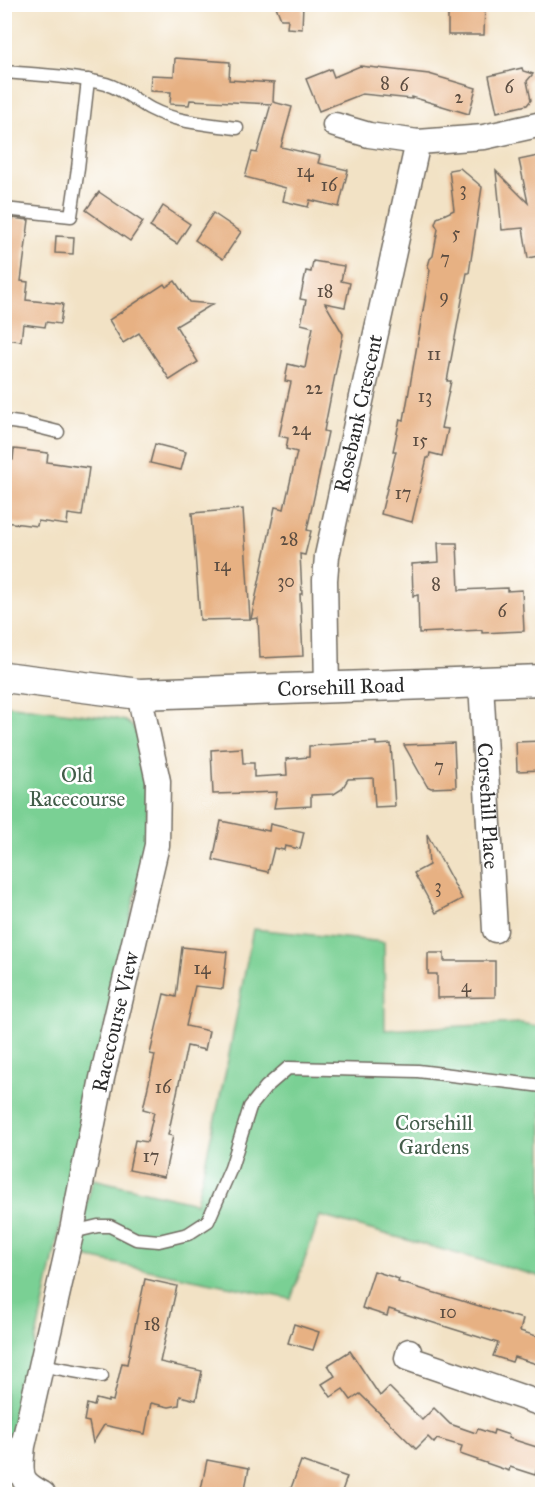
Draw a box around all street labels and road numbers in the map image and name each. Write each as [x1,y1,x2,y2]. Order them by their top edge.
street label: Rosebank Crescent [328,331,388,495]
street label: Corsehill Road [277,672,405,702]
street label: Corsehill Place [471,742,505,870]
street label: Racecourse View [87,949,144,1094]

